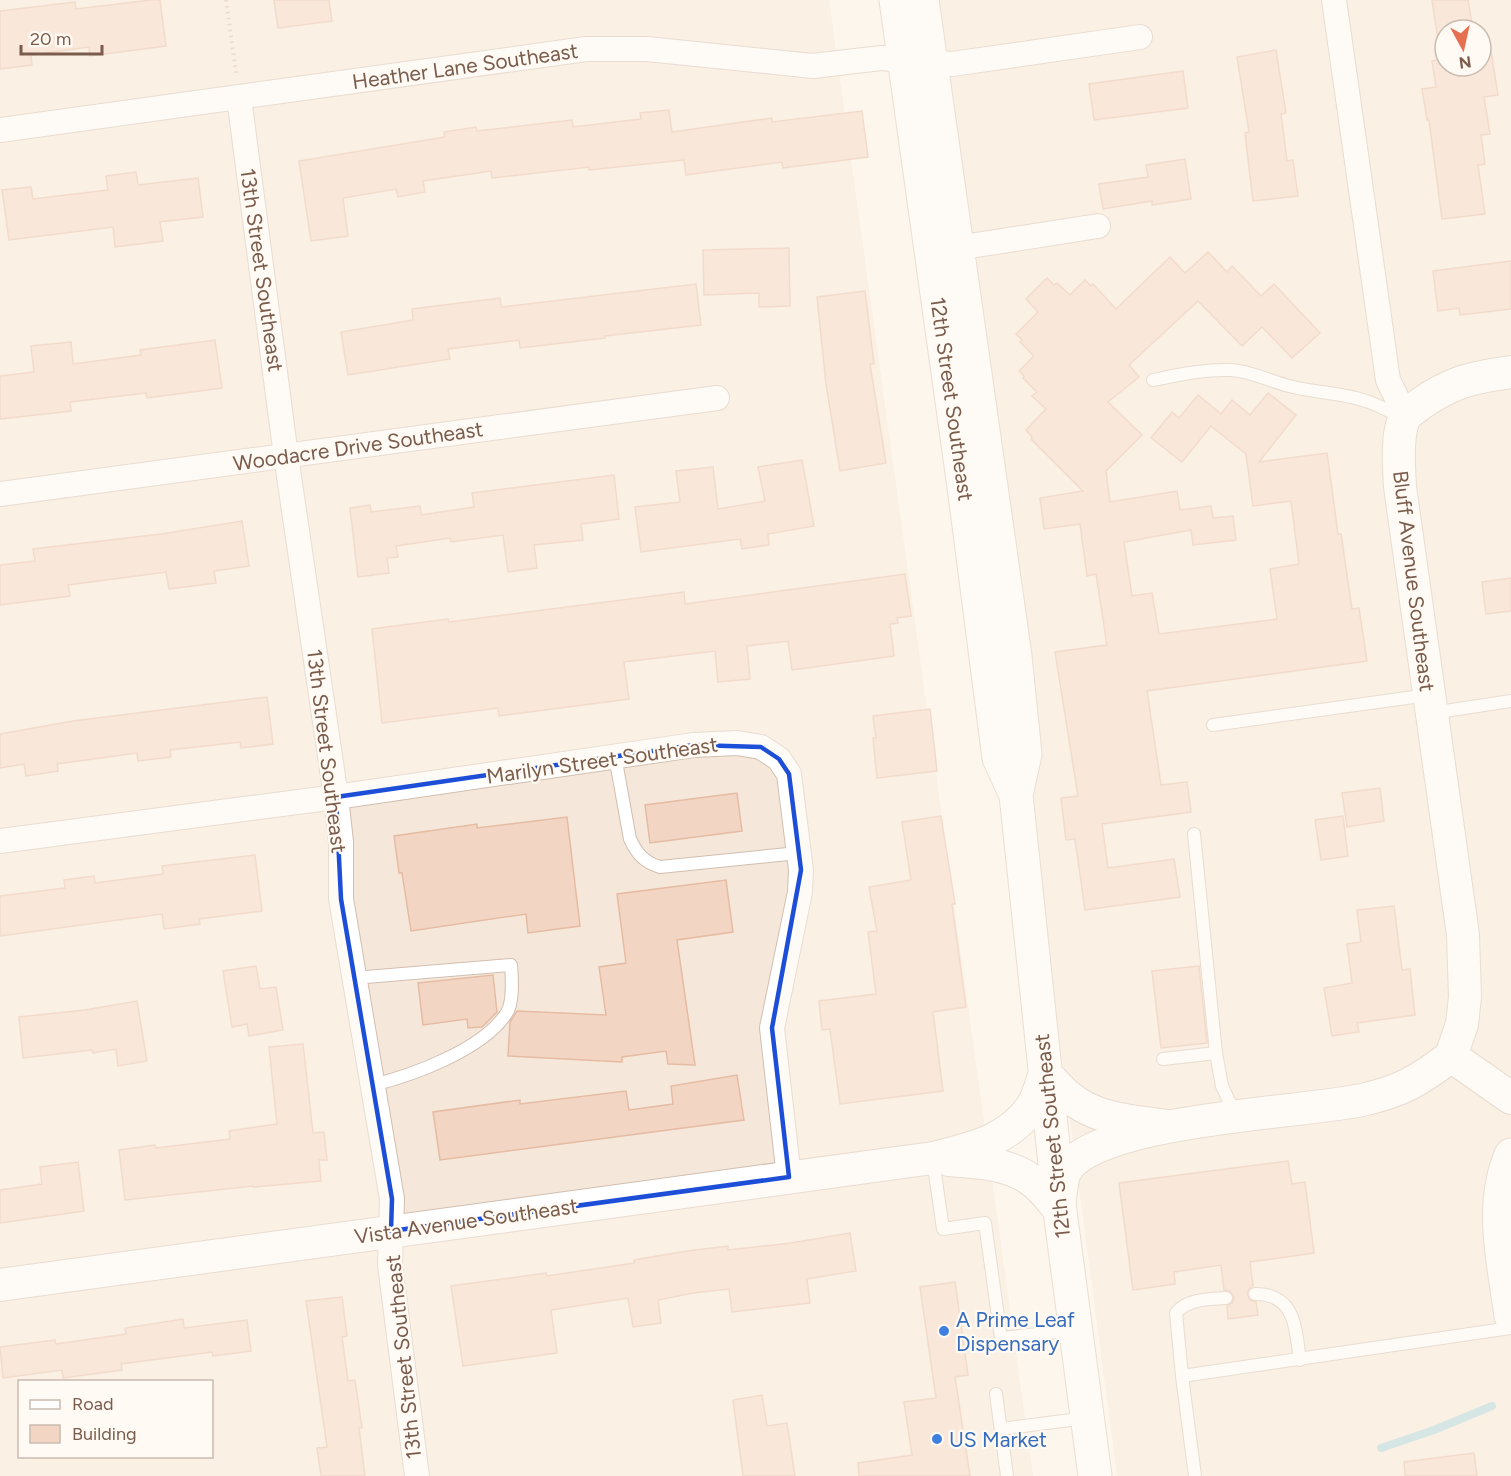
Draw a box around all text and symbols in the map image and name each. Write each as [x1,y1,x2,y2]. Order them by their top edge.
scale bar [21,18,102,56]
north arrow [1433,18,1493,78]
text: 20 m [30,28,71,50]
street label: Heather Lane Southeast [351,38,580,94]
text: N [1458,52,1472,73]
street label: 13th Street Southeast [235,167,289,373]
street label: 12th Street Southeast [925,295,979,503]
street label: Woodacre Drive Southeast [232,416,485,476]
street label: Bluff Avenue Southeast [1388,469,1440,693]
street label: 13th Street Southeast [302,648,352,854]
street label: Marilyn Street Southeast [485,731,719,789]
street label: 12th Street Southeast [1029,1032,1075,1240]
street label: Vista Avenue Southeast [353,1193,579,1249]
street label: 13th Street Southeast [380,1254,426,1460]
place label: A Prime Leaf Dispensary [956,1307,1075,1356]
marker: A Prime Leaf Dispensary [937,1324,951,1338]
legend [18,1380,213,1458]
text: Road [72,1393,113,1415]
text: Building [72,1423,137,1445]
place label: US Market [949,1427,1047,1452]
marker: US Market [930,1432,944,1446]

